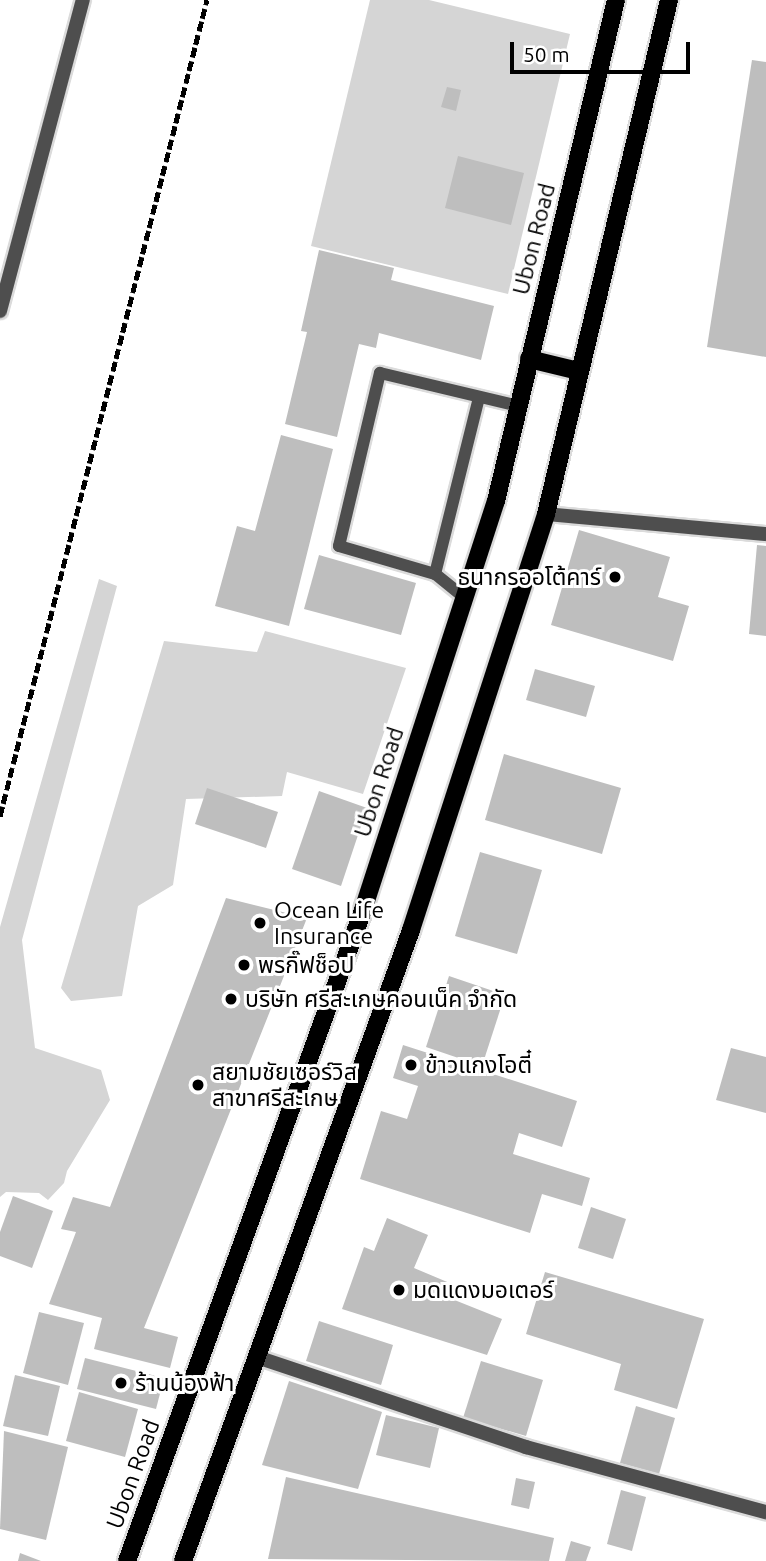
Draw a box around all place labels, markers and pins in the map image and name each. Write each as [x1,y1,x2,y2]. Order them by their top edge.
place label: ธนากรออโต้คาร์ [457,563,601,591]
marker: ธนากรออโต้คาร์ [607,569,623,585]
place label: Ocean Life Insurance [274,896,384,950]
marker: Ocean Life Insurance [252,915,268,931]
place label: พรกิ๊ฟช็อป [258,951,354,979]
marker: พรกิ๊ฟช็อป [236,957,252,973]
place label: บริษัท ศรีสะเกษคอนเน็ค จำกัด [245,985,517,1013]
marker: บริษัท ศรีสะเกษคอนเน็ค จำกัด [223,991,239,1007]
place label: ข้าวแกงโอตี๋ [425,1051,532,1079]
marker: ข้าวแกงโอตี๋ [403,1057,419,1073]
place label: สยามชัยเซอร์วิส สาขาศรีสะเกษ [212,1058,357,1112]
marker: สยามชัยเซอร์วิส สาขาศรีสะเกษ [190,1077,206,1093]
place label: มดแดงมอเตอร์ [413,1276,554,1304]
marker: มดแดงมอเตอร์ [391,1282,407,1298]
place label: ร้านน้องฟ้า [135,1369,234,1397]
marker: ร้านน้องฟ้า [113,1375,129,1391]

